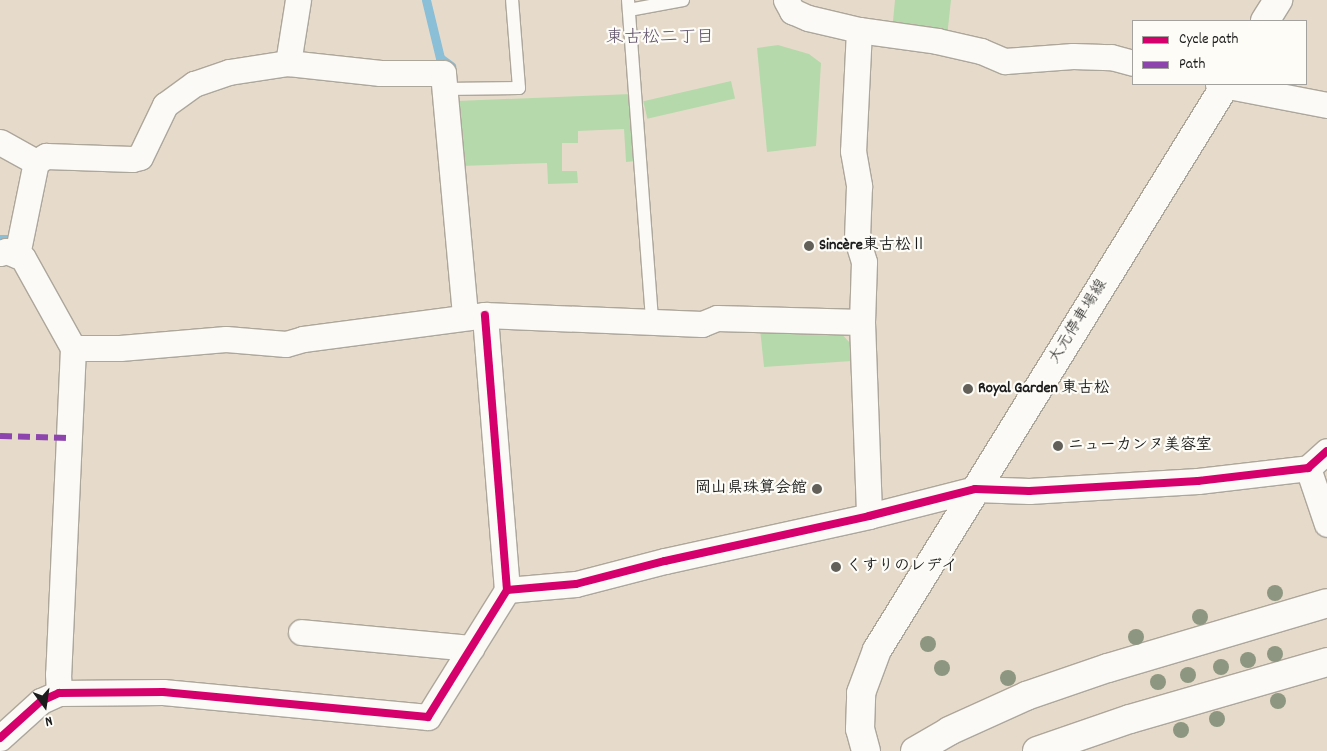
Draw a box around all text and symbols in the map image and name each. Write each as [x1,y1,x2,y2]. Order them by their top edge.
legend [1132,20,1307,85]
district label: 東古松二丁目 [606,28,714,50]
text: Cycle path [1179,29,1238,51]
text: Path [1179,54,1205,76]
place label: Sincère東古松Ⅱ [819,236,927,256]
marker: Sincère東古松Ⅱ [803,240,815,252]
street label: 大元停車場線 [1045,276,1113,368]
place label: Royal Garden 東古松 [978,379,1109,399]
marker: Royal Garden 東古松 [962,383,974,395]
place label: ニューカンヌ美容室 [1068,436,1212,456]
marker: ニューカンヌ美容室 [1052,440,1064,452]
place label: 岡山県珠算会館 [695,479,807,499]
marker: 岡山県珠算会館 [811,483,823,495]
place label: くすりのレデイ [846,557,958,577]
marker: くすりのレデイ [830,561,842,573]
north arrow [20,681,70,731]
text: N [43,710,54,731]

